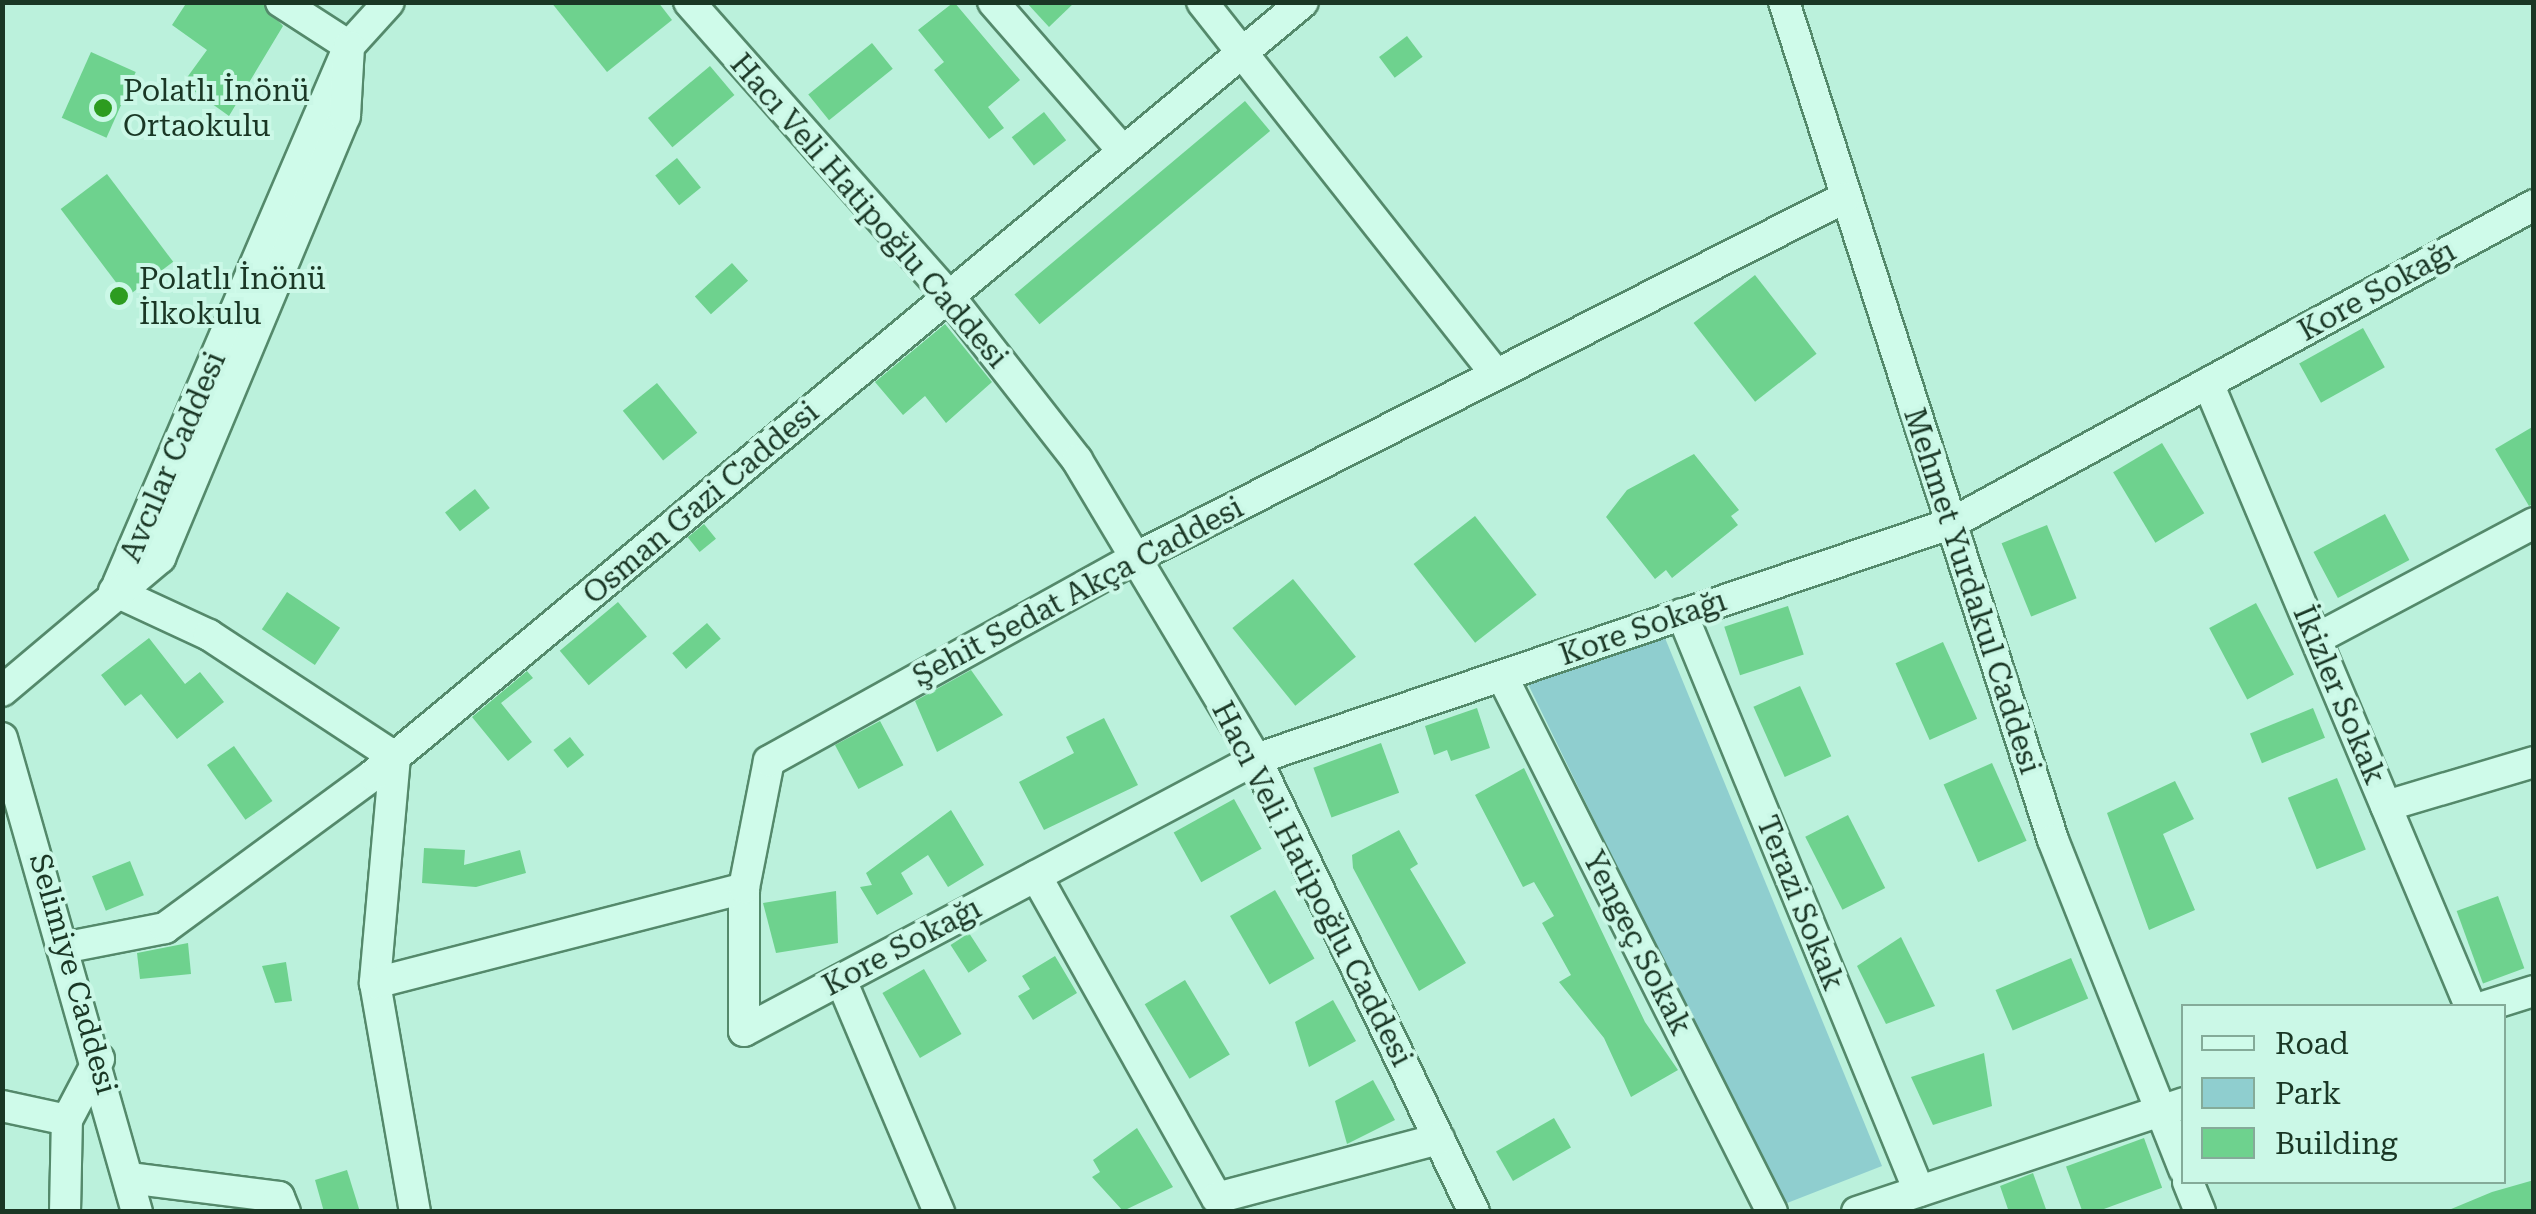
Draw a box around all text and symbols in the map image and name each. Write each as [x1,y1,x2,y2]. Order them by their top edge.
street label: Hacı Veli Hatipoğlu Caddesi [723,46,1015,376]
place label: Polatlı İnönü Ortaokulu [123,73,310,144]
marker: Polatlı İnönü Ortaokulu [92,97,114,119]
street label: Kore Sokağı [2292,233,2462,349]
place label: Polatlı İnönü İlkokulu [139,261,326,332]
marker: Polatlı İnönü İlkokulu [108,285,130,307]
street label: Avcılar Caddesi [113,346,233,568]
street label: Osman Gazi Caddesi [576,394,826,612]
street label: Mehmet Yurdakul Caddesi [1896,404,2048,778]
street label: Şehit Sedat Akça Caddesi [907,489,1249,695]
street label: Kore Sokağı [1555,583,1731,673]
street label: İkizler Sokak [2285,600,2393,790]
street label: Hacı Veli Hatipoğlu Caddesi [1204,696,1420,1072]
street label: Terazi Sokak [1749,811,1851,995]
street label: Yengeç Sokak [1575,845,1699,1041]
street label: Selimiye Caddesi [21,850,125,1098]
street label: Kore Sokağı [817,890,987,1004]
legend [2181,1004,2506,1184]
text: Road [2275,1026,2349,1061]
text: Park [2275,1076,2341,1111]
text: Building [2275,1126,2398,1161]

